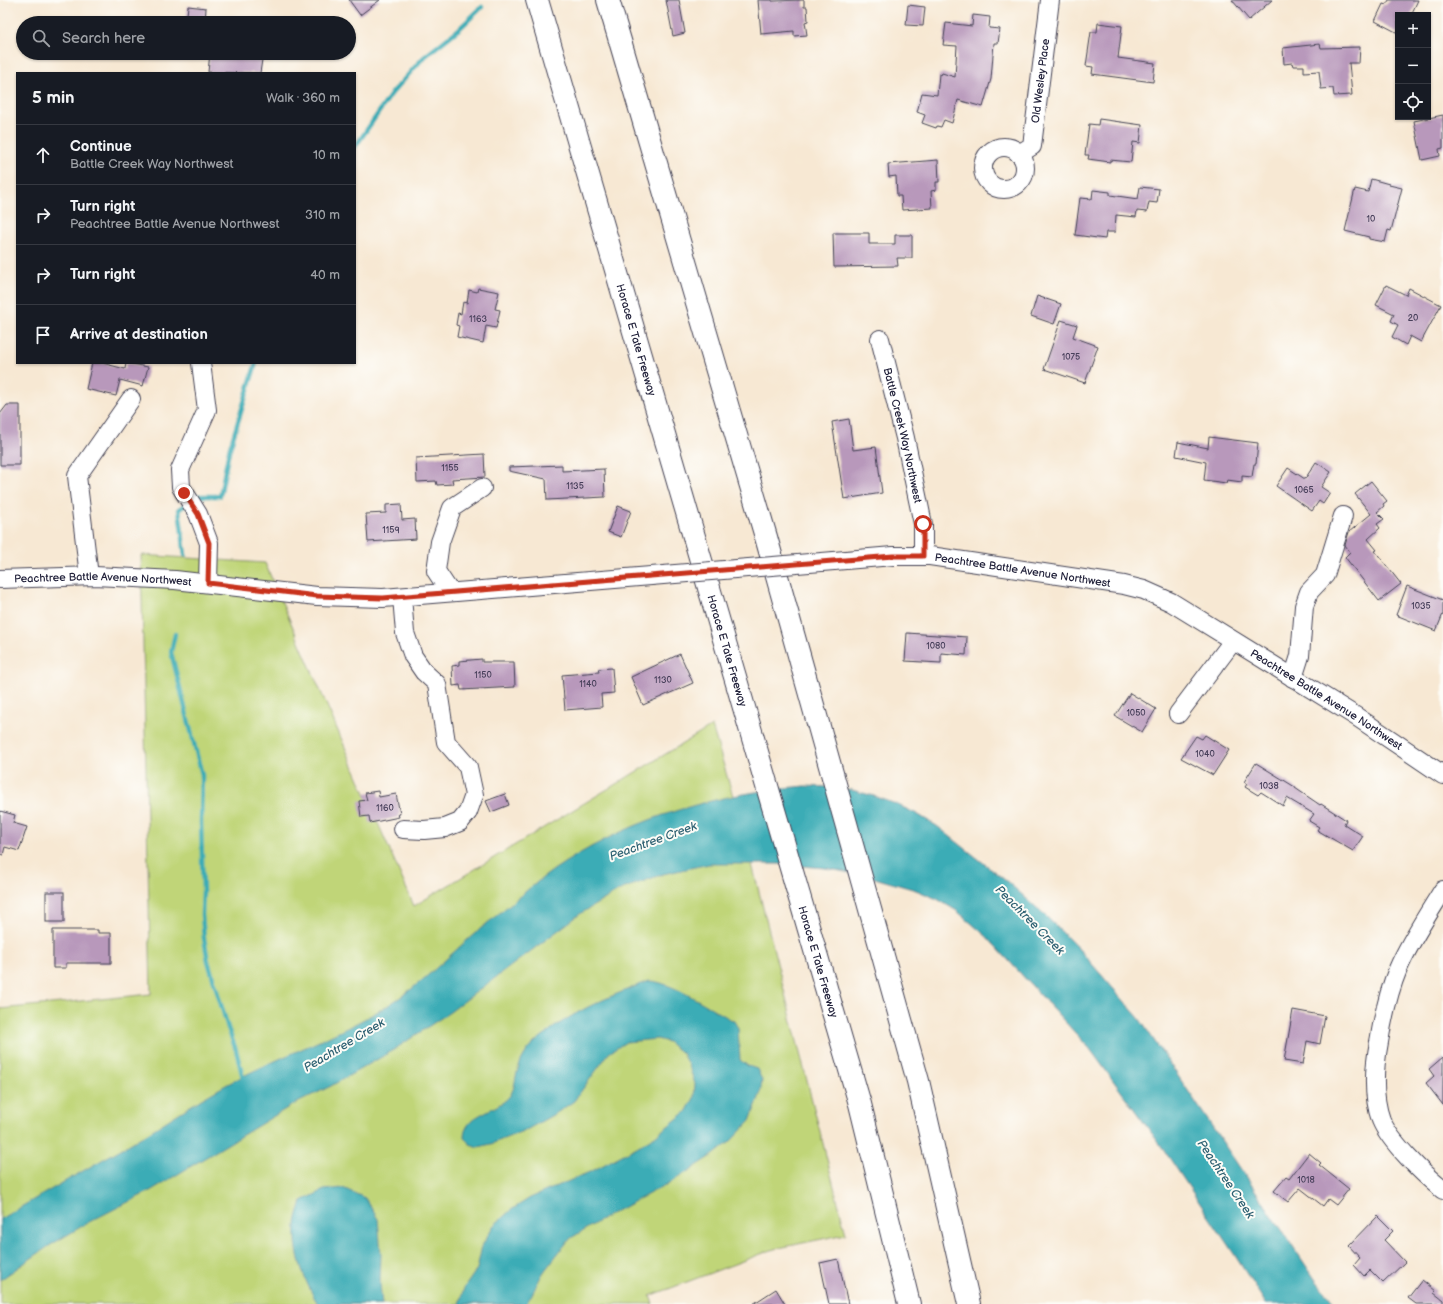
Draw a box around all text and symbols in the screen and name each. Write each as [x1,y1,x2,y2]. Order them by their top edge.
map controls [1395,12,1431,120]
button: + [1395,12,1431,48]
search box [16,16,356,60]
icon: search [30,27,52,49]
text: Search here [62,29,145,48]
street label: Old Wesley Place [1029,37,1052,124]
button: − [1395,48,1431,84]
button: locate [1395,84,1431,120]
text: 5 min [32,88,75,108]
text: Walk · 360 m [266,90,340,106]
text: Continue [70,137,132,156]
icon: ahead [32,144,54,166]
text: 10 m [313,147,340,163]
text: Battle Creek Way Northwest [70,156,234,172]
text: Turn right [70,197,135,216]
icon: right [32,204,54,226]
text: 310 m [305,207,340,223]
house number: 10 [1367,214,1375,225]
text: Peachtree Battle Avenue Northwest [70,216,279,232]
icon: right [32,264,54,286]
text: Turn right [70,265,135,284]
text: 40 m [310,267,340,283]
street label: Horace E Tate Freeway [613,283,658,397]
house number: 20 [1408,313,1418,324]
house number: 1163 [469,314,487,325]
icon: arrive [32,324,54,346]
text: Arrive at destination [70,325,208,344]
house number: 1075 [1062,352,1080,363]
street label: Battle Creek Way Northwest [880,366,925,505]
house number: 1155 [441,463,459,474]
house number: 1135 [566,481,584,492]
route end [175,484,193,502]
house number: 1065 [1294,485,1314,496]
route start [914,515,932,533]
house number: 1159 [382,525,400,536]
street label: Peachtree Battle Avenue Northwest [934,551,1112,590]
street label: Peachtree Battle Avenue Northwest [14,570,193,589]
street label: Horace E Tate Freeway [704,593,749,708]
house number: 1035 [1411,601,1431,612]
house number: 1080 [926,641,946,652]
street label: Peachtree Battle Avenue Northwest [1248,647,1405,753]
house number: 1150 [474,670,492,681]
house number: 1130 [654,675,672,686]
house number: 1140 [579,679,597,690]
house number: 1050 [1126,708,1146,719]
house number: 1040 [1195,749,1215,760]
house number: 1038 [1259,781,1279,792]
house number: 1160 [376,803,394,814]
water label: Peachtree Creek [607,818,700,864]
water label: Peachtree Creek [992,883,1068,959]
street label: Horace E Tate Freeway [795,904,840,1019]
water label: Peachtree Creek [301,1015,388,1076]
water label: Peachtree Creek [1194,1137,1258,1222]
house number: 1018 [1297,1175,1315,1186]

